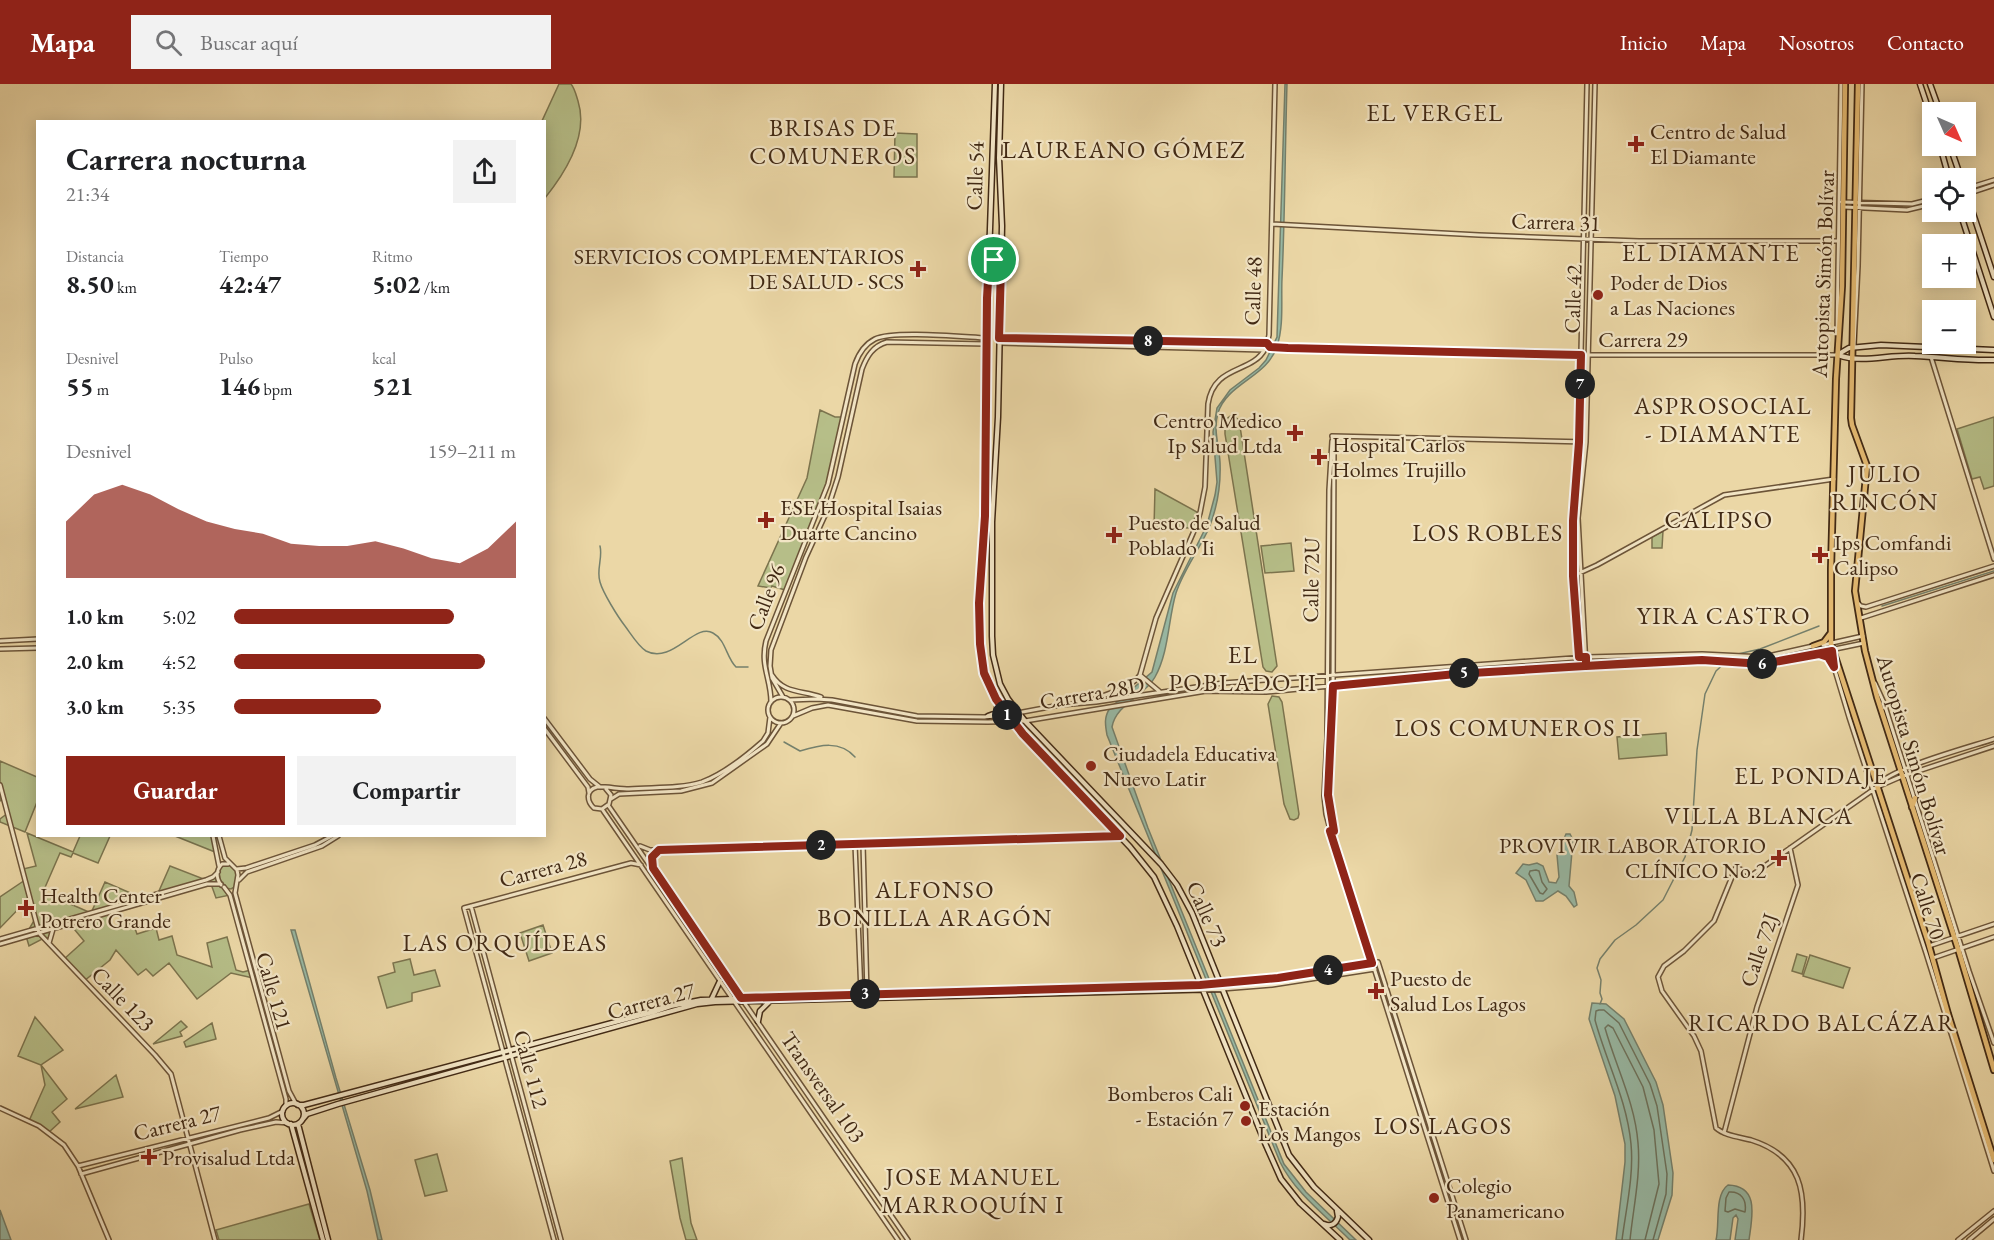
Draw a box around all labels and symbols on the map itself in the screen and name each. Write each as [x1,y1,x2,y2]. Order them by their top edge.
district label: EL VERGEL [1366,97,1504,128]
north arrow [1922,102,1976,156]
district label: BRISAS DE COMUNEROS [749,112,917,171]
place label: Centro de Salud El Diamante [1650,117,1787,171]
district label: LAUREANO GÓMEZ [1002,134,1246,165]
marker: Centro de Salud El Diamante [1627,135,1645,153]
street label: Calle 54 [959,141,991,211]
street label: Autopista Simón Bolívar [1805,169,1841,379]
street label: Carrera 31 [1511,206,1601,238]
pin [968,234,1019,285]
district label: EL DIAMANTE [1622,237,1800,268]
place label: SERVICIOS COMPLEMENTARIOS DE SALUD - SCS [574,242,904,296]
street label: Calle 48 [1237,256,1269,326]
marker: SERVICIOS COMPLEMENTARIOS DE SALUD - SCS [909,260,927,278]
street label: Calle 42 [1557,264,1589,334]
place label: Poder de Dios a Las Naciones [1610,268,1735,322]
marker: Poder de Dios a Las Naciones [1591,288,1605,302]
street label: Carrera 29 [1598,325,1688,354]
pin: 8 [1133,326,1163,356]
pin: 7 [1565,369,1595,399]
district label: ASPROSOCIAL - DIAMANTE [1633,390,1812,449]
place label: Centro Medico Ip Salud Ltda [1153,406,1282,460]
marker: Centro Medico Ip Salud Ltda [1286,424,1304,442]
place label: Hospital Carlos Holmes Trujillo [1332,430,1466,484]
marker: Hospital Carlos Holmes Trujillo [1310,448,1328,466]
district label: JULIO RINCÓN [1831,458,1939,517]
place label: ESE Hospital Isaias Duarte Cancino [780,493,942,547]
district label: CALIPSO [1664,504,1774,535]
place label: Puesto de Salud Poblado Ii [1128,508,1262,562]
marker: ESE Hospital Isaias Duarte Cancino [757,511,775,529]
district label: LOS ROBLES [1412,517,1564,548]
marker: Puesto de Salud Poblado Ii [1105,526,1123,544]
place label: Ips Comfandi Calipso [1834,528,1951,582]
street label: Calle 72U [1296,536,1326,623]
marker: Ips Comfandi Calipso [1811,546,1829,564]
street label: Calle 96 [740,559,792,634]
district label: YIRA CASTRO [1637,600,1811,631]
district label: EL POBLADO II [1169,639,1317,698]
pin: 6 [1747,649,1777,679]
street label: Autopista Simón Bolívar [1869,650,1958,859]
pin: 5 [1449,658,1479,688]
street label: Carrera 28D [1037,670,1147,716]
pin: 1 [992,700,1022,730]
district label: LOS COMUNEROS II [1394,712,1642,743]
place label: Ciudadela Educativa Nuevo Latir [1103,739,1276,793]
marker: Ciudadela Educativa Nuevo Latir [1084,759,1098,773]
district label: EL PONDAJE [1734,760,1888,791]
district label: VILLA BLANCA [1664,800,1854,831]
pin: 2 [806,830,836,860]
place label: PROVIVIR LABORATORIO CLÍNICO No.2 [1499,831,1766,885]
street label: Carrera 28 [496,843,590,895]
marker: PROVIVIR LABORATORIO CLÍNICO No.2 [1770,849,1788,867]
street label: Calle 70 [1904,869,1953,944]
district label: ALFONSO BONILLA ARAGÓN [817,874,1053,933]
street label: Calle 73 [1180,877,1234,951]
place label: Health Center Potrero Grande [40,881,171,935]
marker: Health Center Potrero Grande [17,899,35,917]
street label: Calle 72J [1733,909,1785,991]
district label: LAS ORQUÍDEAS [402,927,608,958]
street label: Calle 121 [249,949,299,1033]
pin: 4 [1313,955,1343,985]
street label: Calle 123 [85,960,161,1038]
place label: Puesto de Salud Los Lagos [1390,964,1526,1018]
street label: Carrera 27 [604,975,698,1027]
pin: 3 [850,979,880,1009]
marker: Puesto de Salud Los Lagos [1367,982,1385,1000]
district label: RICARDO BALCÁZAR [1688,1007,1956,1038]
street label: Transversal 103 [774,1026,872,1148]
street label: Calle 112 [507,1027,555,1112]
place label: Bomberos Cali - Estación 7 [1107,1079,1233,1133]
place label: Estación Los Mangos [1258,1094,1361,1148]
street label: Carrera 27 [130,1098,224,1148]
marker: Bomberos Cali - Estación 7 [1238,1099,1252,1113]
district label: LOS LAGOS [1374,1110,1512,1141]
marker: Estación Los Mangos [1239,1114,1253,1128]
place label: Provisalud Ltda [162,1143,295,1172]
marker: Provisalud Ltda [140,1148,158,1166]
district label: JOSE MANUEL MARROQUÍN I [881,1161,1065,1220]
place label: Colegio Panamericano [1446,1171,1565,1225]
marker: Colegio Panamericano [1427,1191,1441,1205]

